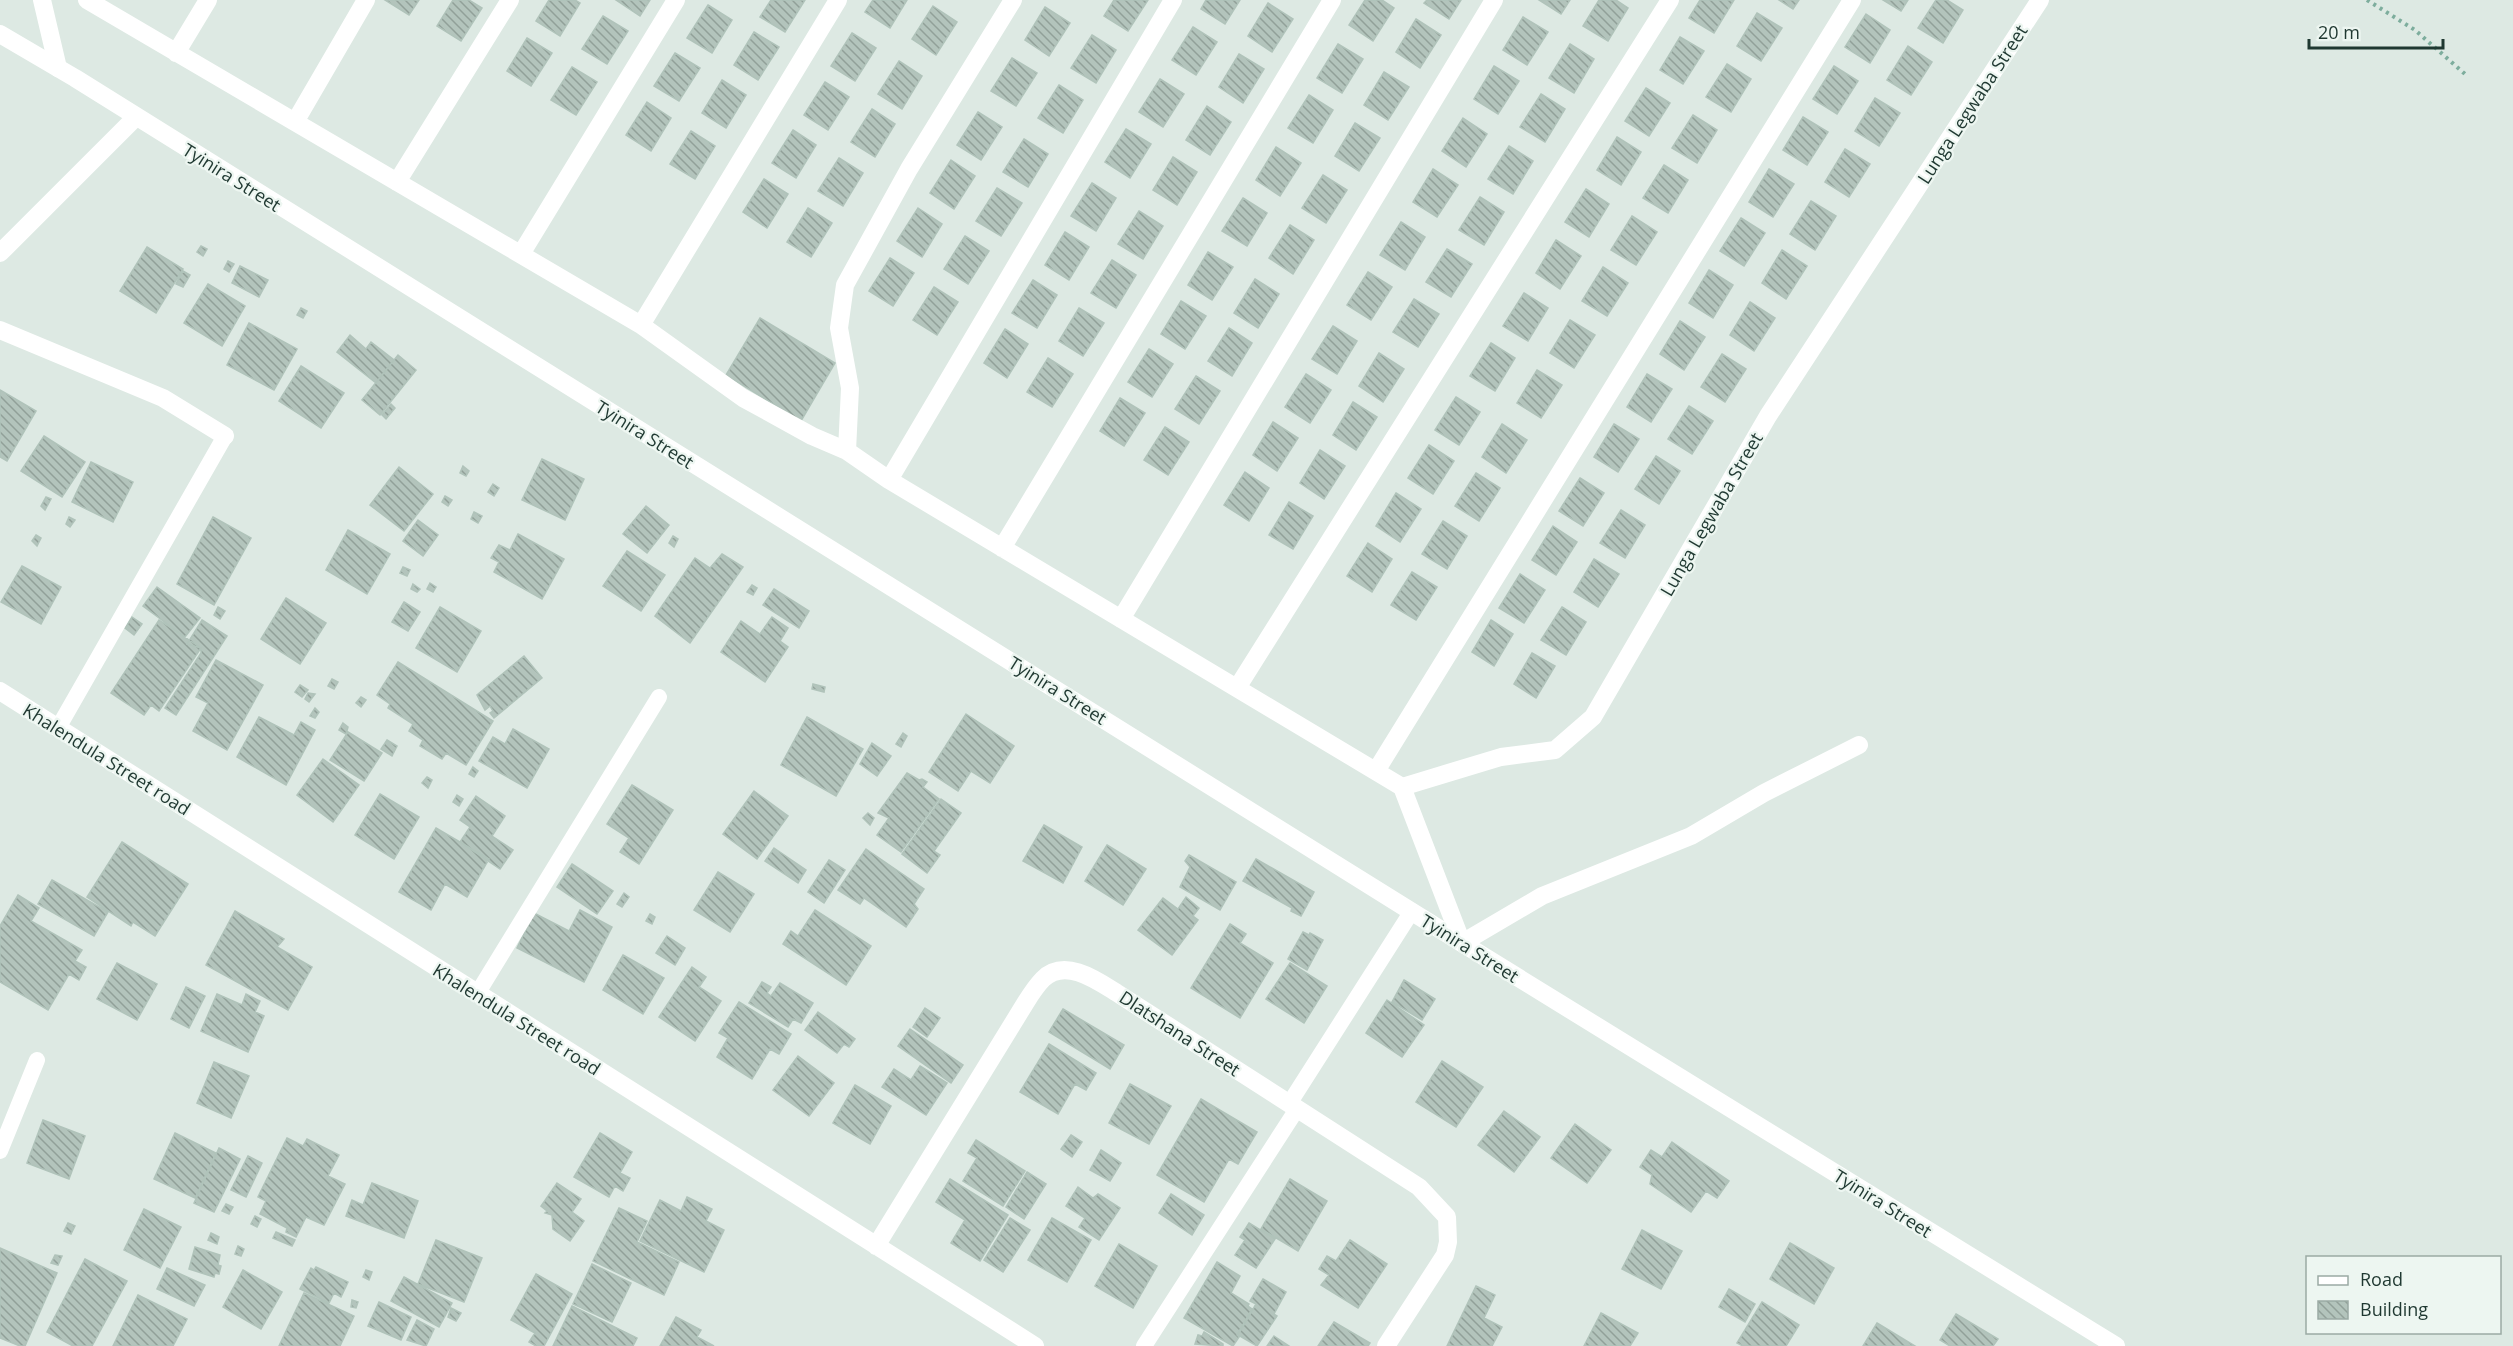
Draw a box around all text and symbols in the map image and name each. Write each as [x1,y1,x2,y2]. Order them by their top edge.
scale bar [2309,12,2442,50]
street label: Lunga Legwaba Street [1912,20,2032,188]
text: 20 m [2318,20,2360,44]
street label: Tyinira Street [178,137,286,217]
street label: Tyinira Street [591,394,699,474]
street label: Lunga Legwaba Street [1654,428,1768,600]
street label: Tyinira Street [1004,650,1112,730]
street label: Khalendula Street road [19,698,195,820]
street label: Tyinira Street [1416,908,1524,988]
street label: Khalendula Street road [429,958,605,1080]
street label: Dlatshana Street [1115,985,1245,1081]
street label: Tyinira Street [1829,1163,1937,1243]
legend [2306,1256,2501,1334]
text: Road [2360,1267,2403,1291]
text: Building [2360,1297,2428,1321]

